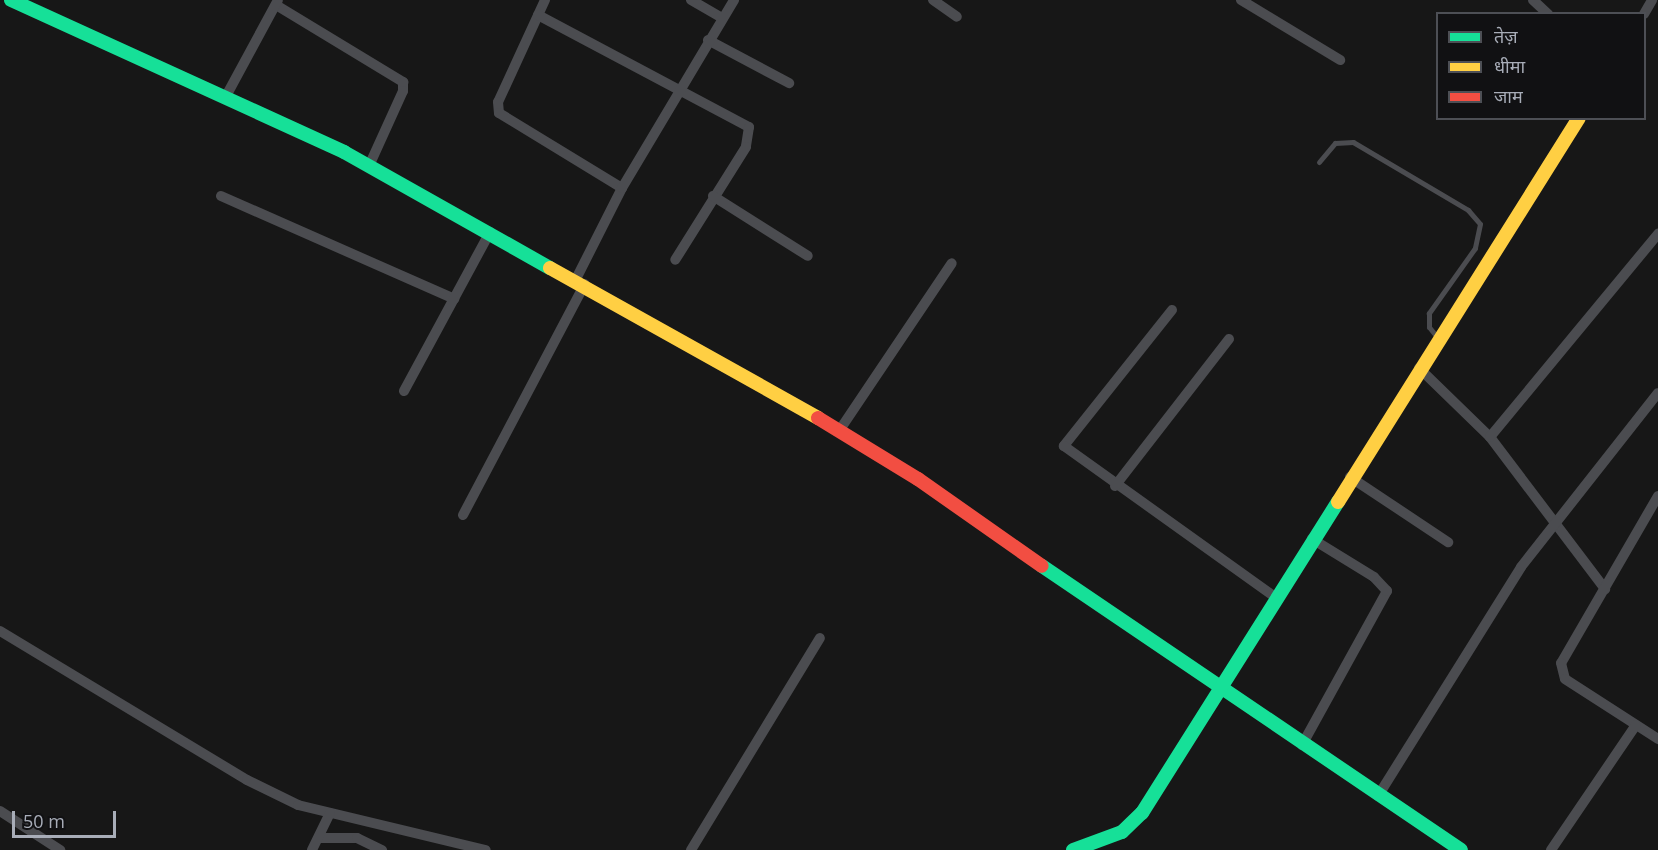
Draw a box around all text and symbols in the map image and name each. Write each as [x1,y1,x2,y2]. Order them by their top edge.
legend [1436,12,1646,120]
text: तेज़ [1494,24,1518,48]
text: धीमा [1494,54,1525,78]
text: जाम [1494,84,1523,108]
scale bar [15,799,118,837]
text: 50 m [23,809,65,833]

